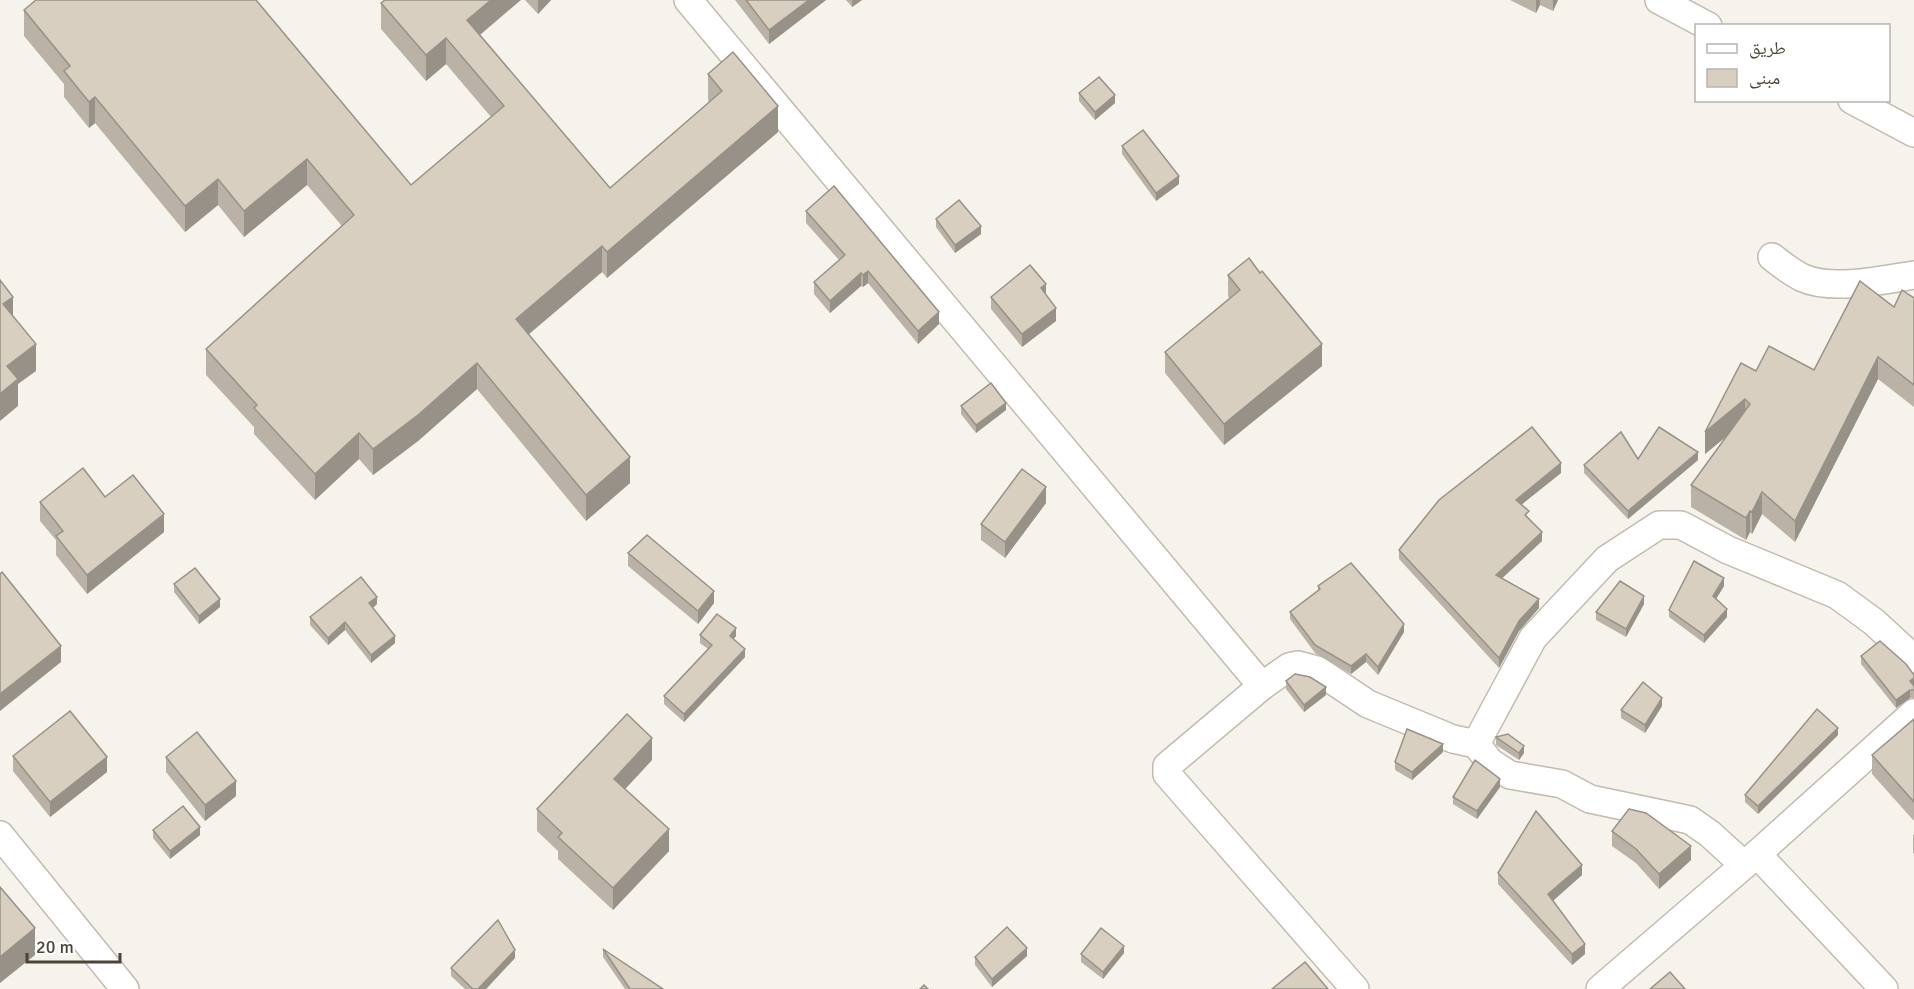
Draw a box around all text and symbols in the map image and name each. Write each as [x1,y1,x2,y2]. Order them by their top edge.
legend [1695,24,1890,102]
text: طريق [1749,37,1786,59]
text: مبنى [1749,67,1780,89]
scale bar [27,926,120,964]
text: 20 m [36,936,74,958]

